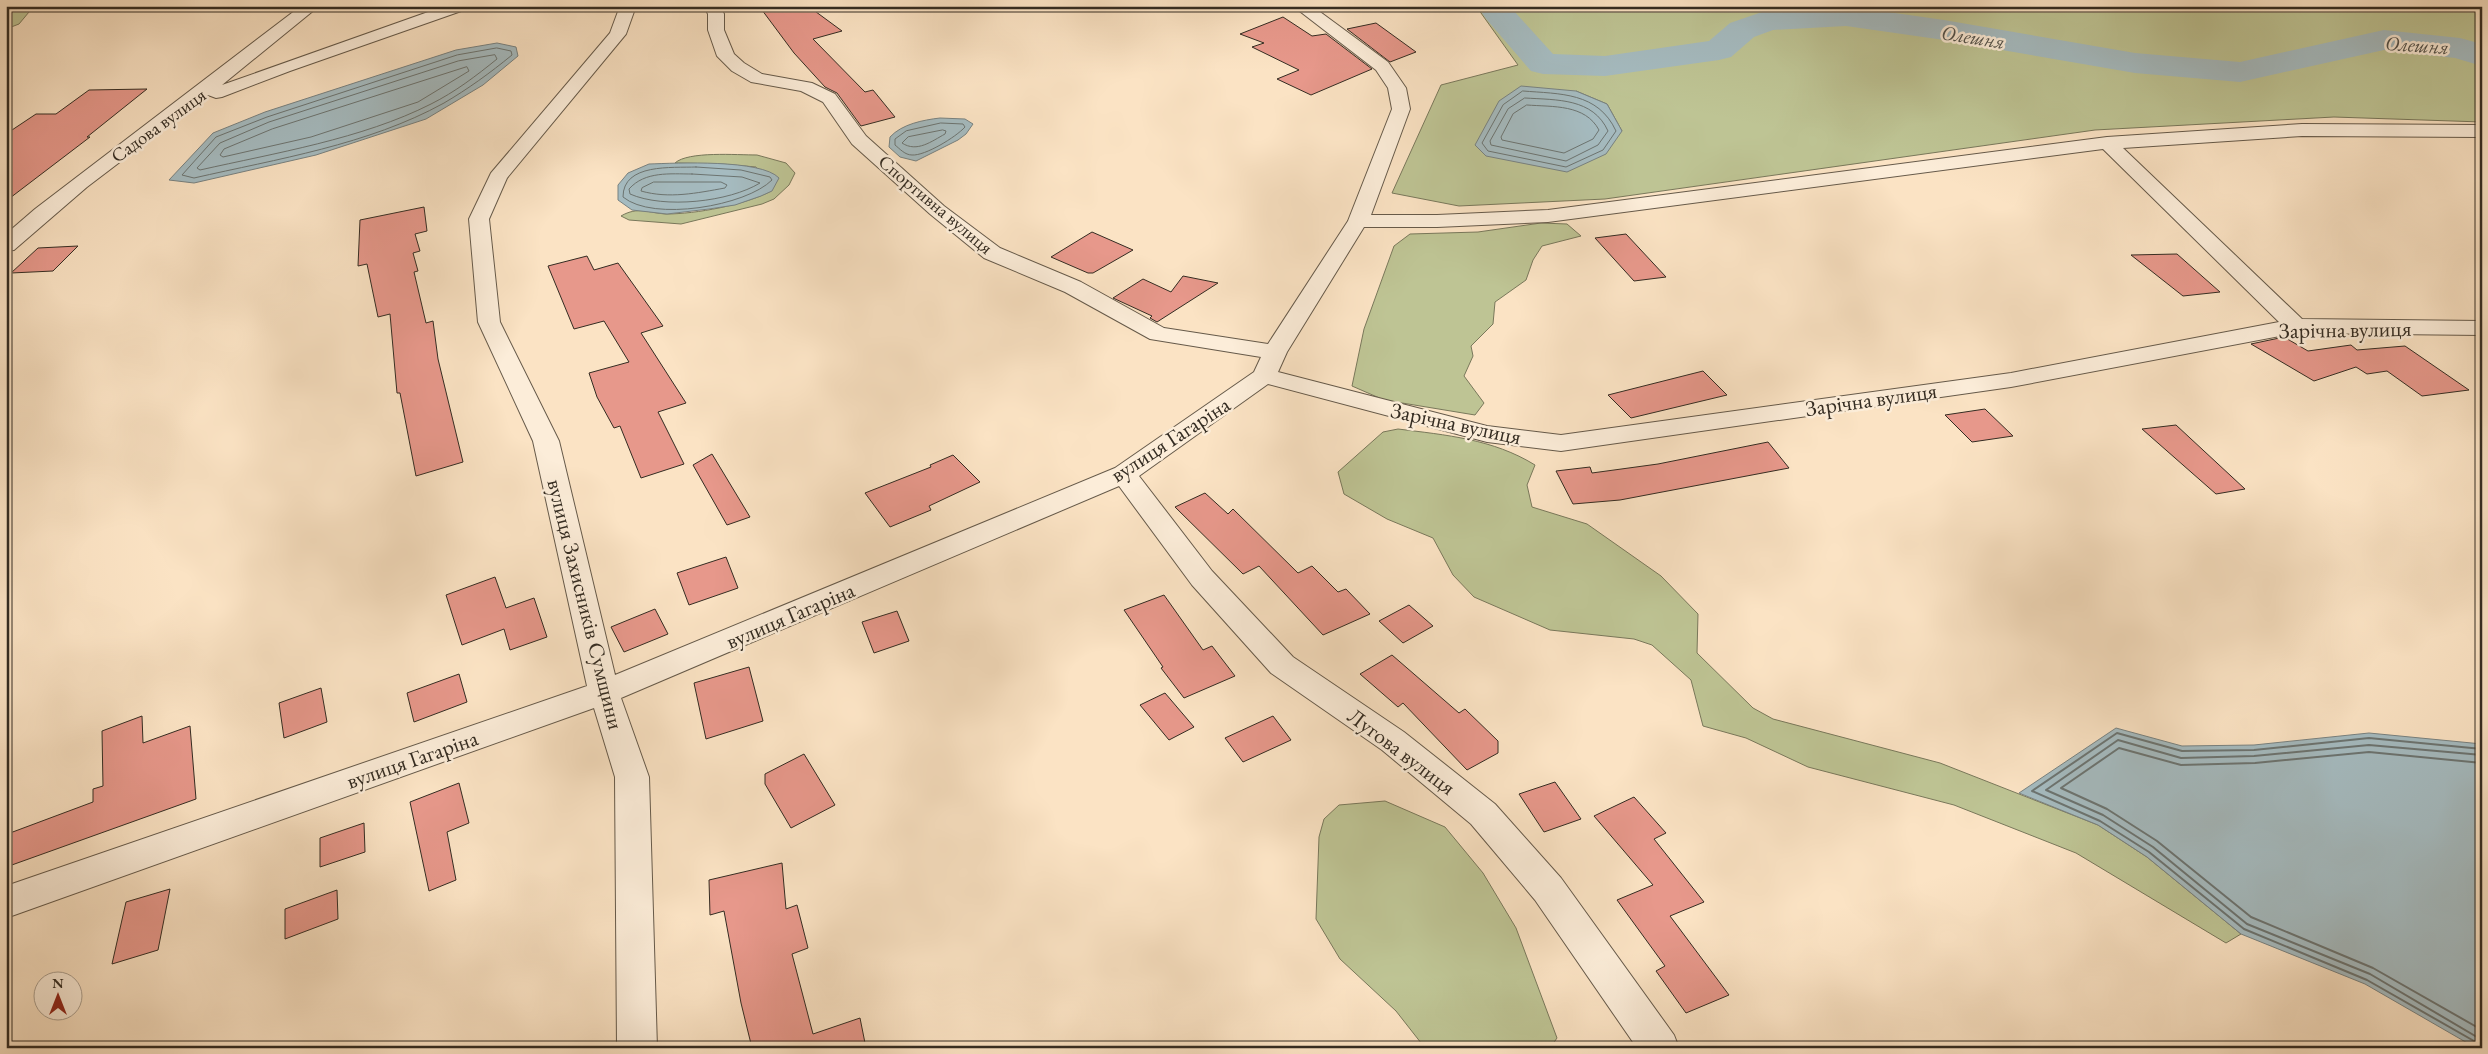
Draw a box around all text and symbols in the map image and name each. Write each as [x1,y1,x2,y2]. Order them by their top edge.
water label: Олешня [1939,19,2007,55]
water label: Олешня [2384,30,2450,60]
street label: Садова вулиця [106,82,211,168]
street label: Спортивна вулиця [873,149,999,260]
street label: Зарічна вулиця [2278,314,2412,345]
street label: Зарічна вулиця [1803,376,1939,423]
street label: вулиця Гагаріна [1105,390,1236,489]
street label: Зарічна вулиця [1388,396,1524,452]
street label: вулиця Захисників Сумщини [540,476,631,733]
street label: вулиця Гагаріна [721,575,859,656]
street label: Лугова вулиця [1342,701,1462,802]
street label: вулиця Гагаріна [343,723,482,796]
north arrow [32,972,82,1022]
text: N [52,974,64,992]

